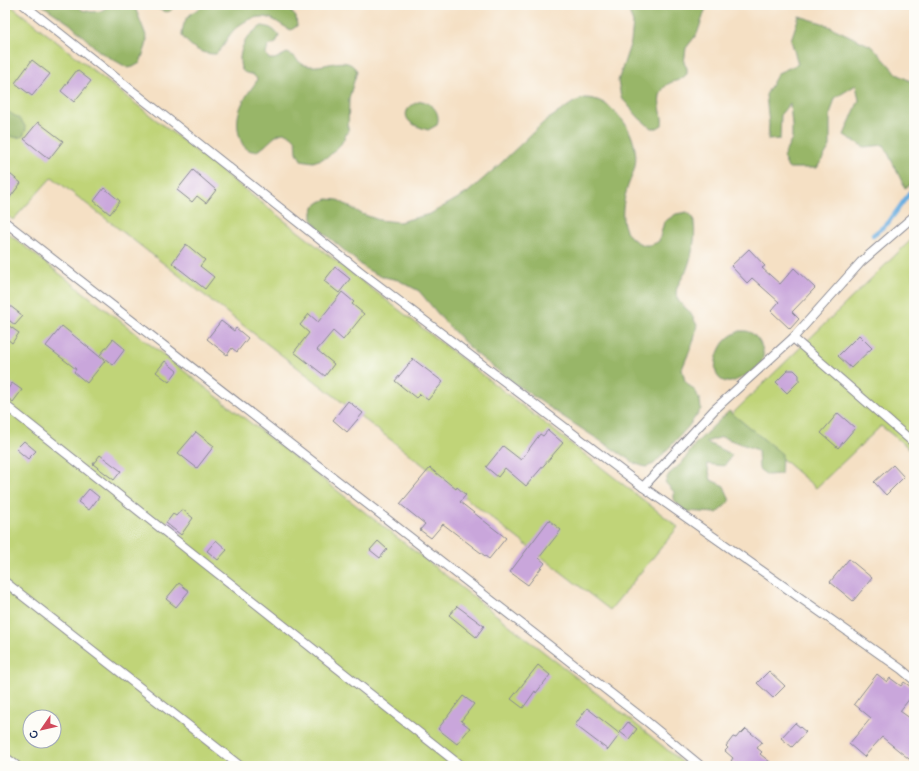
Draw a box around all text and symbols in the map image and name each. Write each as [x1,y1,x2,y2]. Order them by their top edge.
north arrow [22,709,62,749]
text: С [26,727,42,741]

